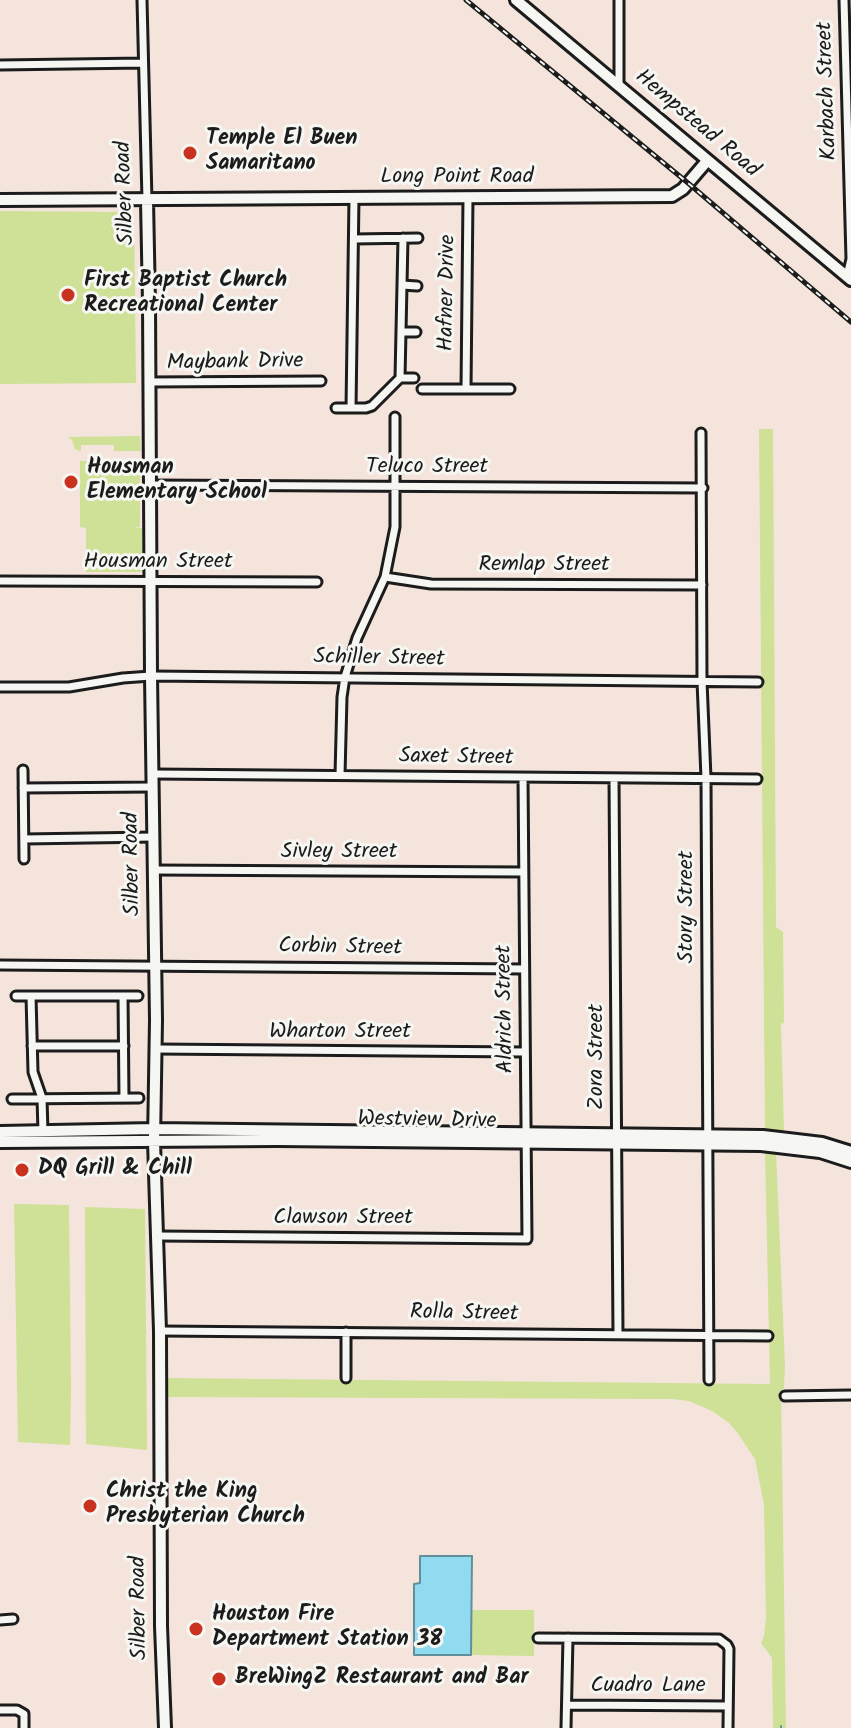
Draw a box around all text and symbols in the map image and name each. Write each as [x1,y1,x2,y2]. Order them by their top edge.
street label: Karbach Street [813,21,845,161]
street label: Hempstead Road [628,65,764,185]
place label: Temple El Buen Samaritano [206,127,357,178]
street label: Silber Road [112,141,142,245]
marker: Temple El Buen Samaritano [181,144,199,162]
street label: Long Point Road [380,165,534,191]
street label: Hafner Drive [435,234,463,352]
place label: First Baptist Church Recreational Center [84,269,287,320]
marker: First Baptist Church Recreational Center [59,286,77,304]
street label: Maybank Drive [166,350,304,378]
street label: Teluco Street [366,455,488,481]
place label: Housman Elementary School [87,456,267,508]
marker: Housman Elementary School [62,473,80,491]
street label: Housman Street [84,550,232,576]
street label: Remlap Street [478,553,610,579]
street label: Schiller Street [313,646,445,674]
street label: Saxet Street [399,745,513,773]
street label: Silber Road [120,812,148,916]
street label: Sivley Street [281,840,397,866]
street label: Story Street [675,851,701,963]
street label: Corbin Street [278,935,402,963]
street label: Aldrich Street [493,945,521,1073]
street label: Zora Street [585,1004,611,1110]
street label: Wharton Street [269,1020,411,1046]
street label: Westview Drive [357,1108,497,1136]
place label: DQ Grill & Chill [38,1157,192,1183]
marker: DQ Grill & Chill [13,1161,31,1179]
street label: Clawson Street [273,1206,413,1232]
street label: Rolla Street [410,1301,518,1329]
place label: Christ the King Presbyterian Church [106,1480,305,1532]
marker: Christ the King Presbyterian Church [81,1497,99,1515]
street label: Silber Road [127,1556,155,1660]
place label: Houston Fire Department Station 38 [212,1603,442,1654]
marker: Houston Fire Department Station 38 [187,1620,205,1638]
place label: BreWingZ Restaurant and Bar [235,1666,528,1692]
marker: BreWingZ Restaurant and Bar [210,1670,228,1688]
street label: Cuadro Lane [590,1674,706,1700]

